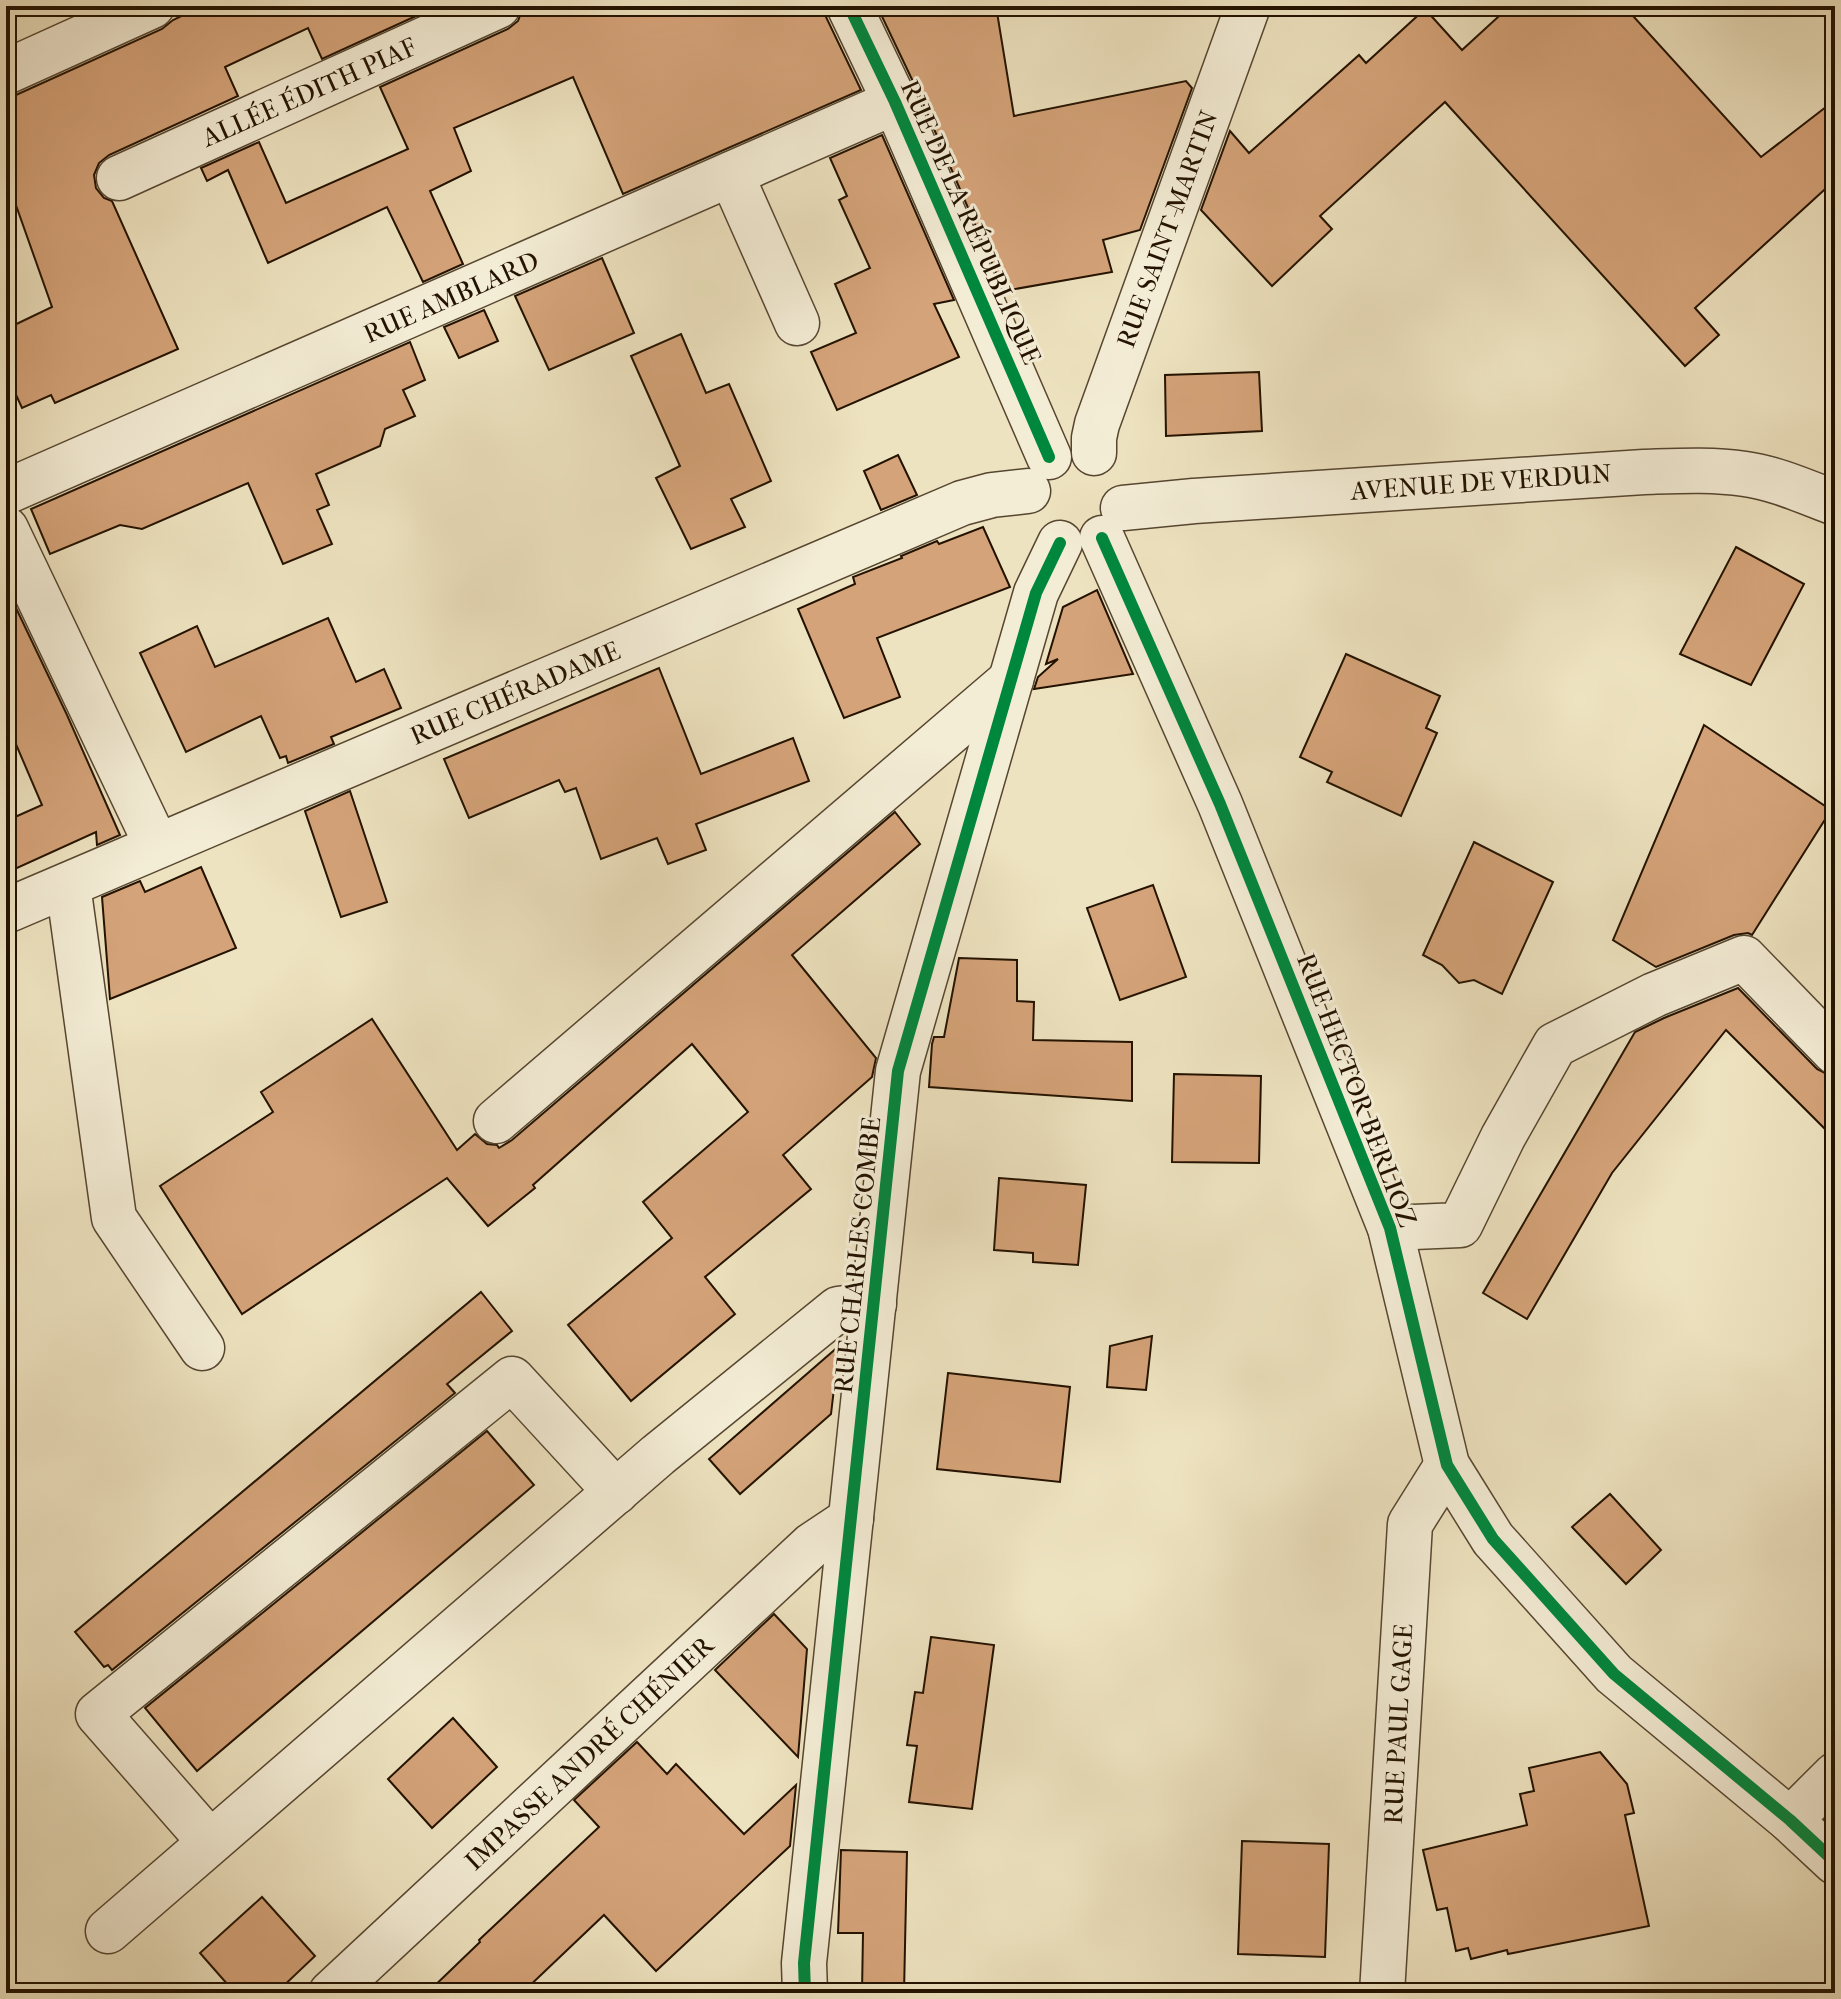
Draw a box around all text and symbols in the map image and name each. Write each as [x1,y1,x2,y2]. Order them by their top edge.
street label: ALLÉE ÉDITH PIAF [196,30,421,154]
street label: RUE DE LA RÉPUBLIQUE [894,75,1048,369]
street label: RUE SAINT-MARTIN [1110,106,1225,352]
street label: RUE AMBLARD [359,245,544,350]
street label: AVENUE DE VERDUN [1348,458,1613,507]
street label: RUE CHÉRADAME [405,634,625,752]
street label: RUE HECTOR BERLIOZ [1290,949,1423,1232]
street label: RUE CHARLES COMBE [828,1115,887,1395]
street label: RUE PAUL GAGE [1378,1623,1419,1825]
street label: IMPASSE ANDRÉ CHÉNIER [458,1628,721,1877]

